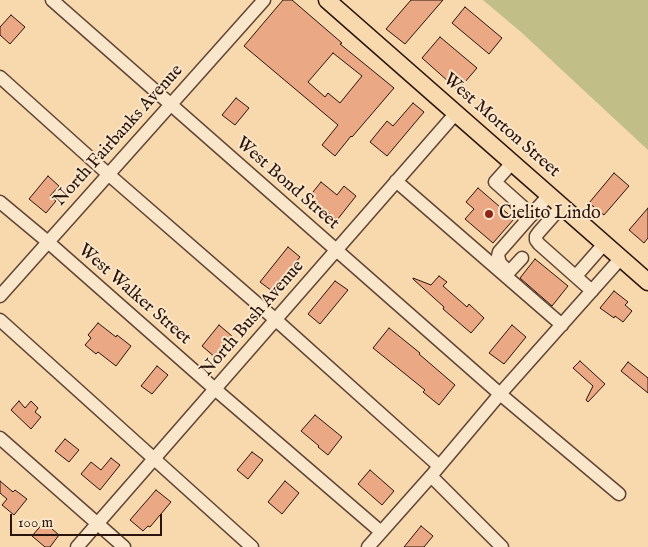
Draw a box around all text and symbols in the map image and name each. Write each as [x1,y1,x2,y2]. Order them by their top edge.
street label: North Fairbanks Avenue [50,61,188,211]
street label: West Morton Street [438,69,564,183]
street label: West Bond Street [231,133,343,235]
place label: Cielito Lindo [499,203,601,225]
marker: Cielito Lindo [483,208,495,220]
street label: West Walker Street [73,240,195,350]
street label: North Bush Avenue [197,256,309,382]
scale bar [12,504,165,536]
text: 100 m [18,513,53,532]

